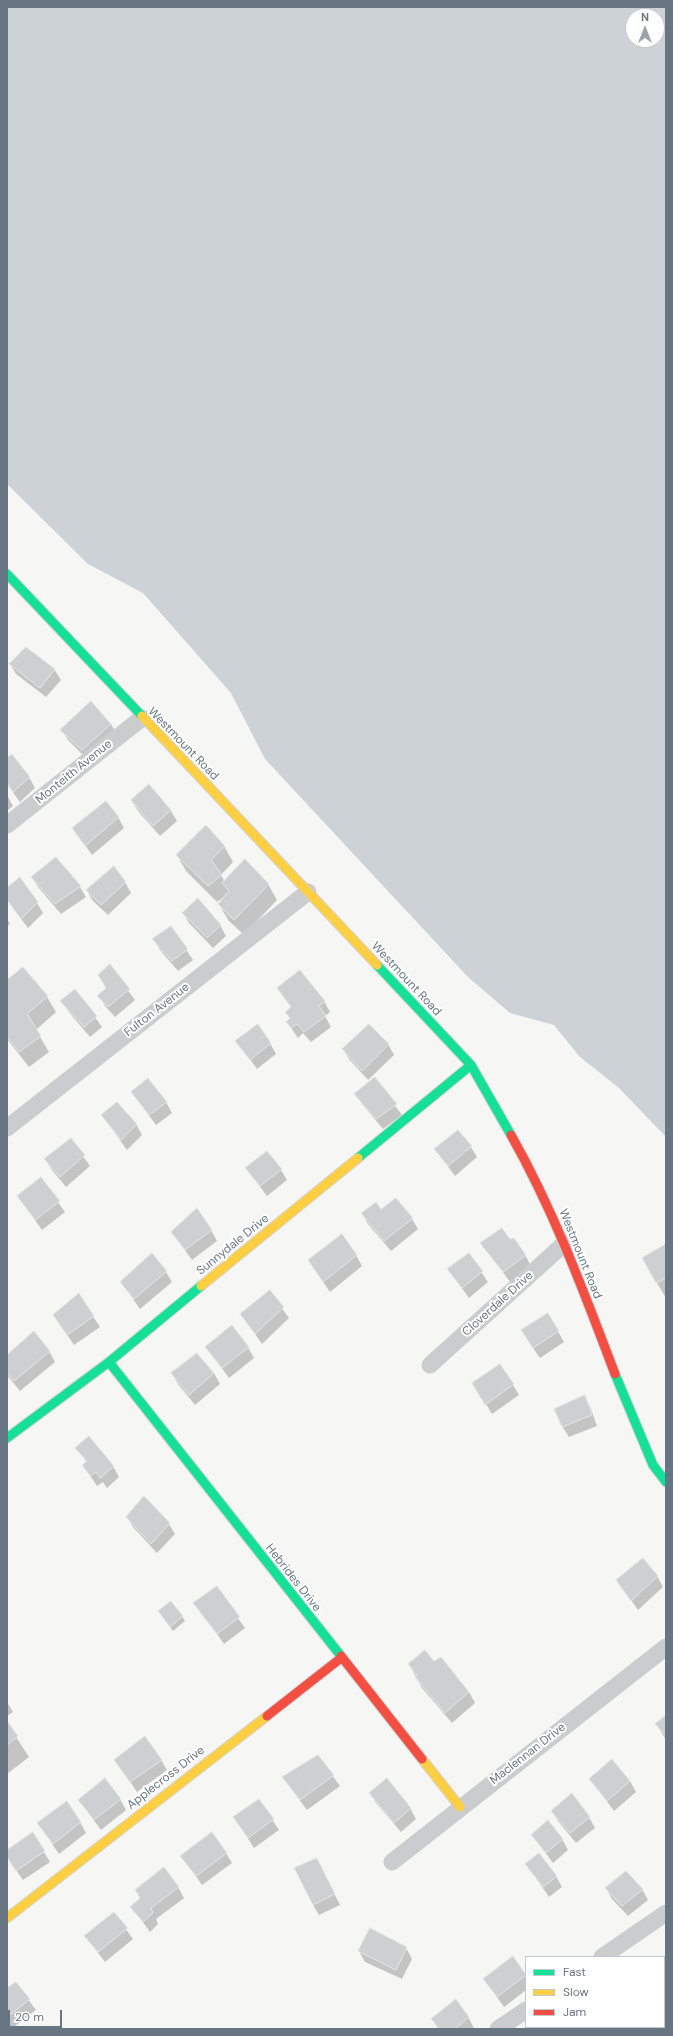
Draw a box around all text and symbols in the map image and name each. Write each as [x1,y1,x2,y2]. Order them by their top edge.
north arrow [625,8,665,48]
text: N [641,10,649,24]
street label: Westmount Road [145,705,221,783]
street label: Monteith Avenue [33,737,115,807]
street label: Westmount Road [368,939,444,1019]
street label: Fulton Avenue [122,980,192,1040]
street label: Westmount Road [555,1207,605,1301]
street label: Sunnydale Drive [194,1211,272,1279]
street label: Cloverdale Drive [460,1268,536,1340]
street label: Hebrides Drive [262,1541,324,1615]
street label: Maclennan Drive [487,1720,569,1788]
street label: Applecross Drive [124,1743,208,1813]
legend [525,1956,665,2028]
text: Fast [563,1964,586,1980]
text: Slow [563,1984,589,2000]
scale bar [10,2002,64,2028]
text: Jam [563,2004,586,2020]
text: 20 m [15,2009,44,2025]

